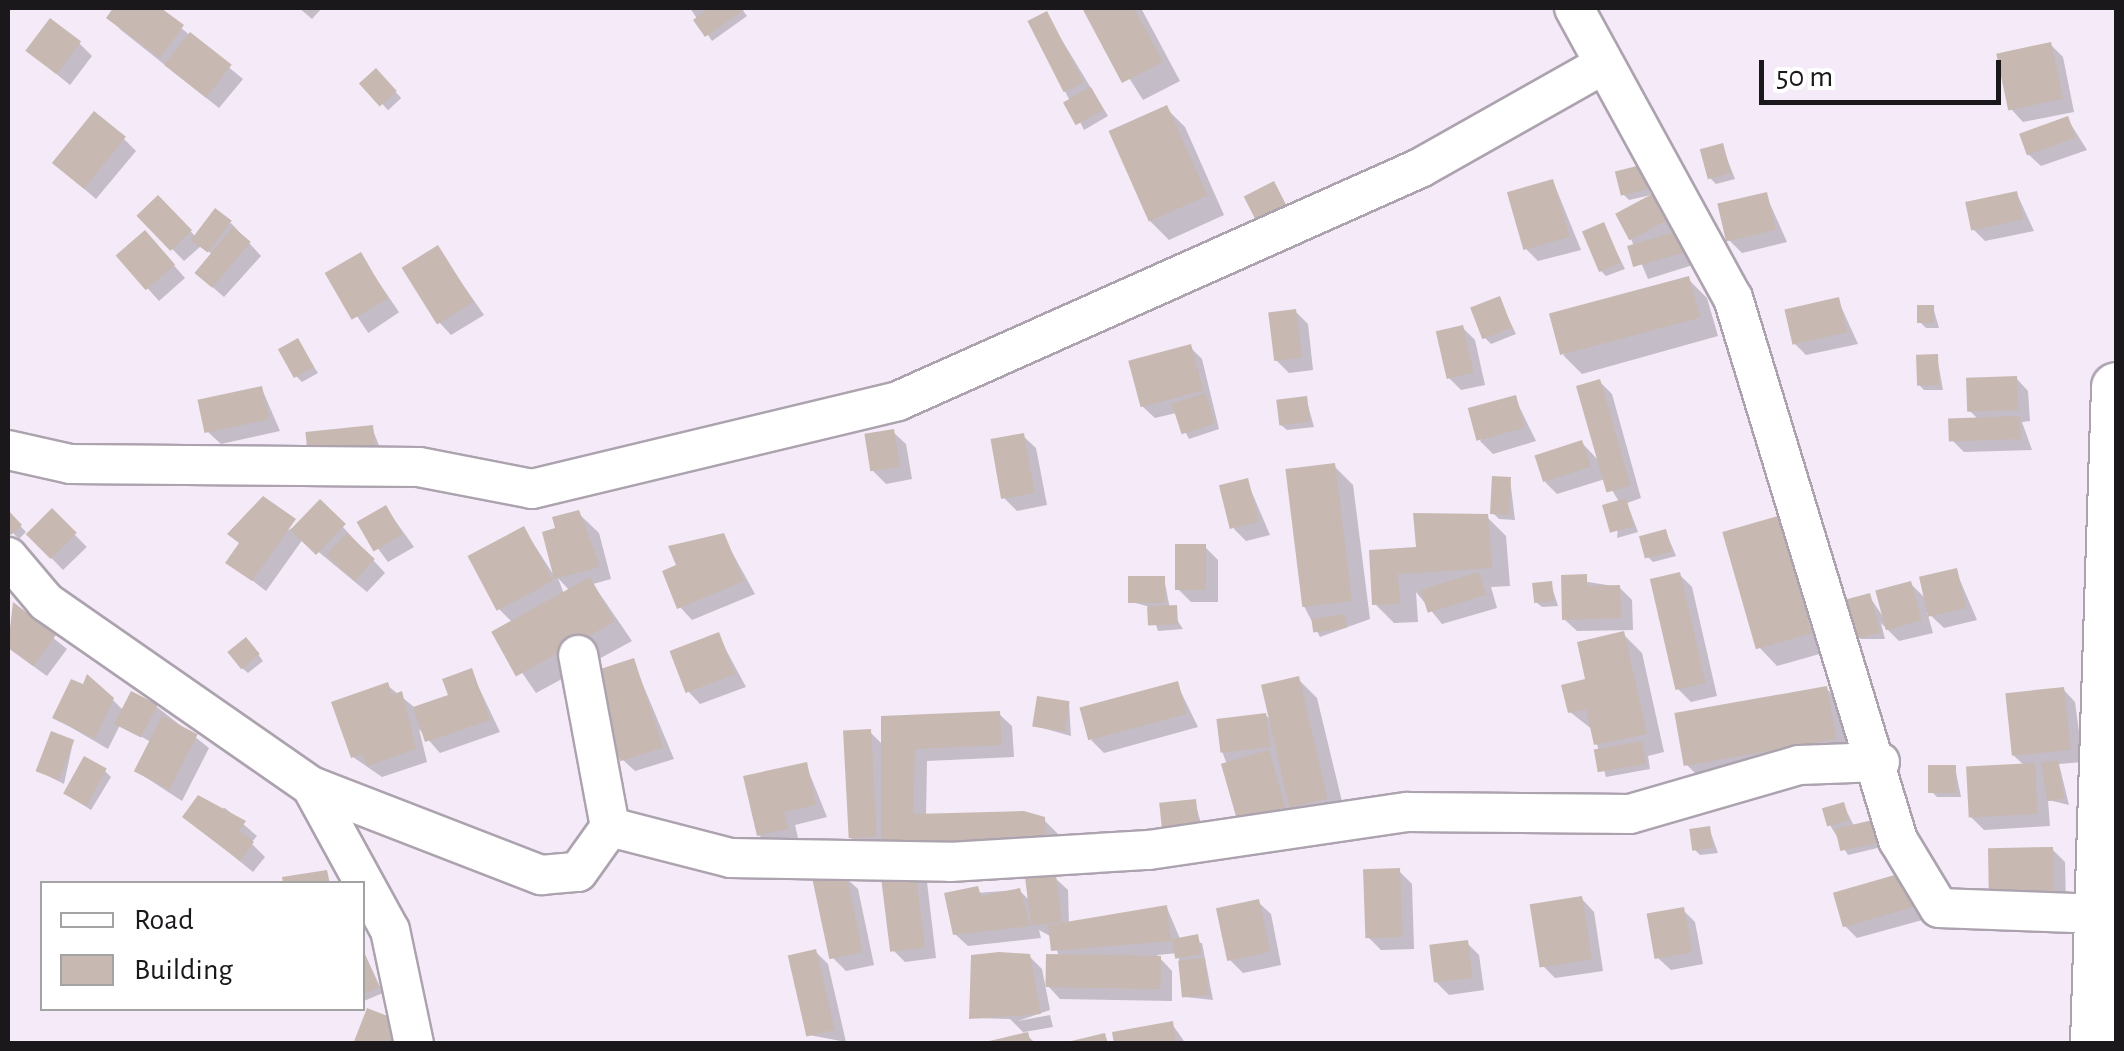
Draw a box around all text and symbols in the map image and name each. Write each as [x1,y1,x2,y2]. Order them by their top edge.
scale bar [1764,40,2006,102]
text: 50 m [1776,62,1833,92]
legend [40,881,365,1011]
text: Road [134,905,194,935]
text: Building [134,955,233,985]

